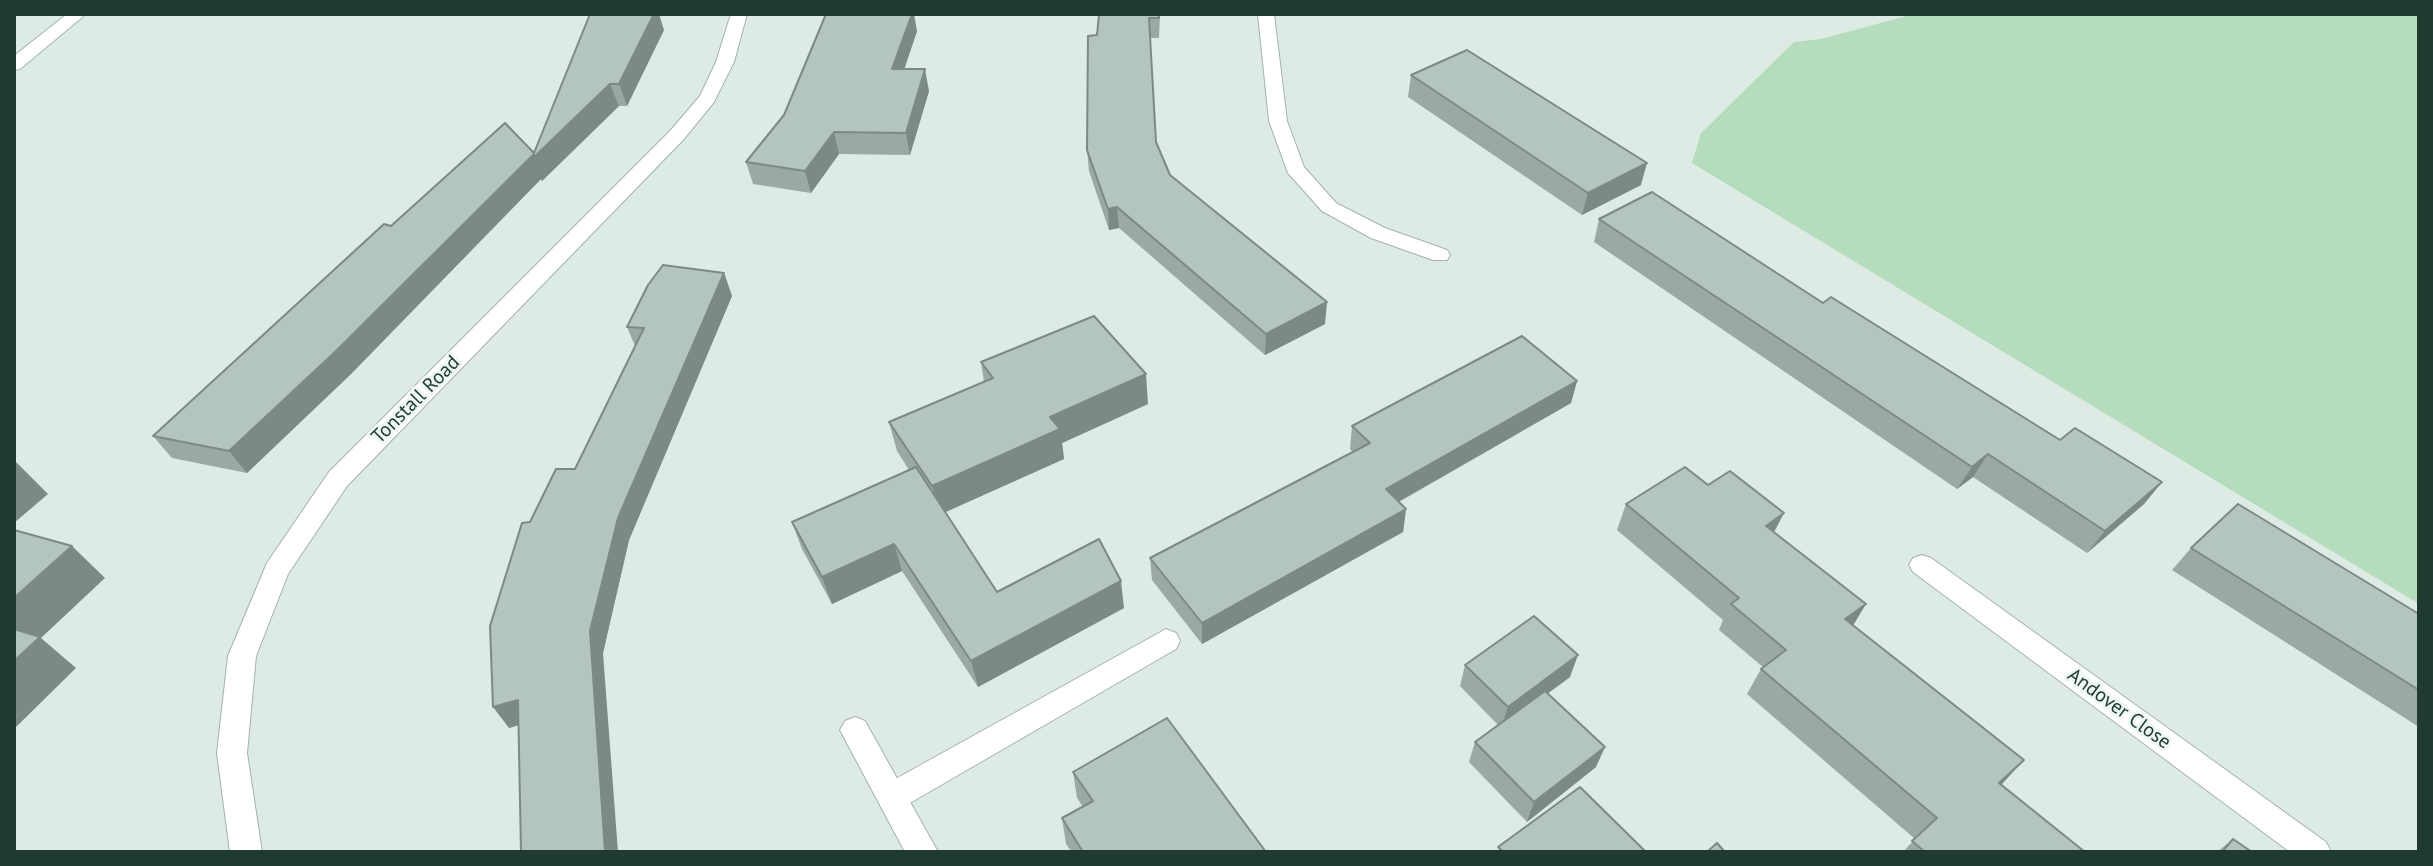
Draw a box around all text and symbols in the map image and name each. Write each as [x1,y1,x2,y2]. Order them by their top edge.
street label: Tonstall Road [367,351,465,449]
street label: Andover Close [2063,663,2175,755]

